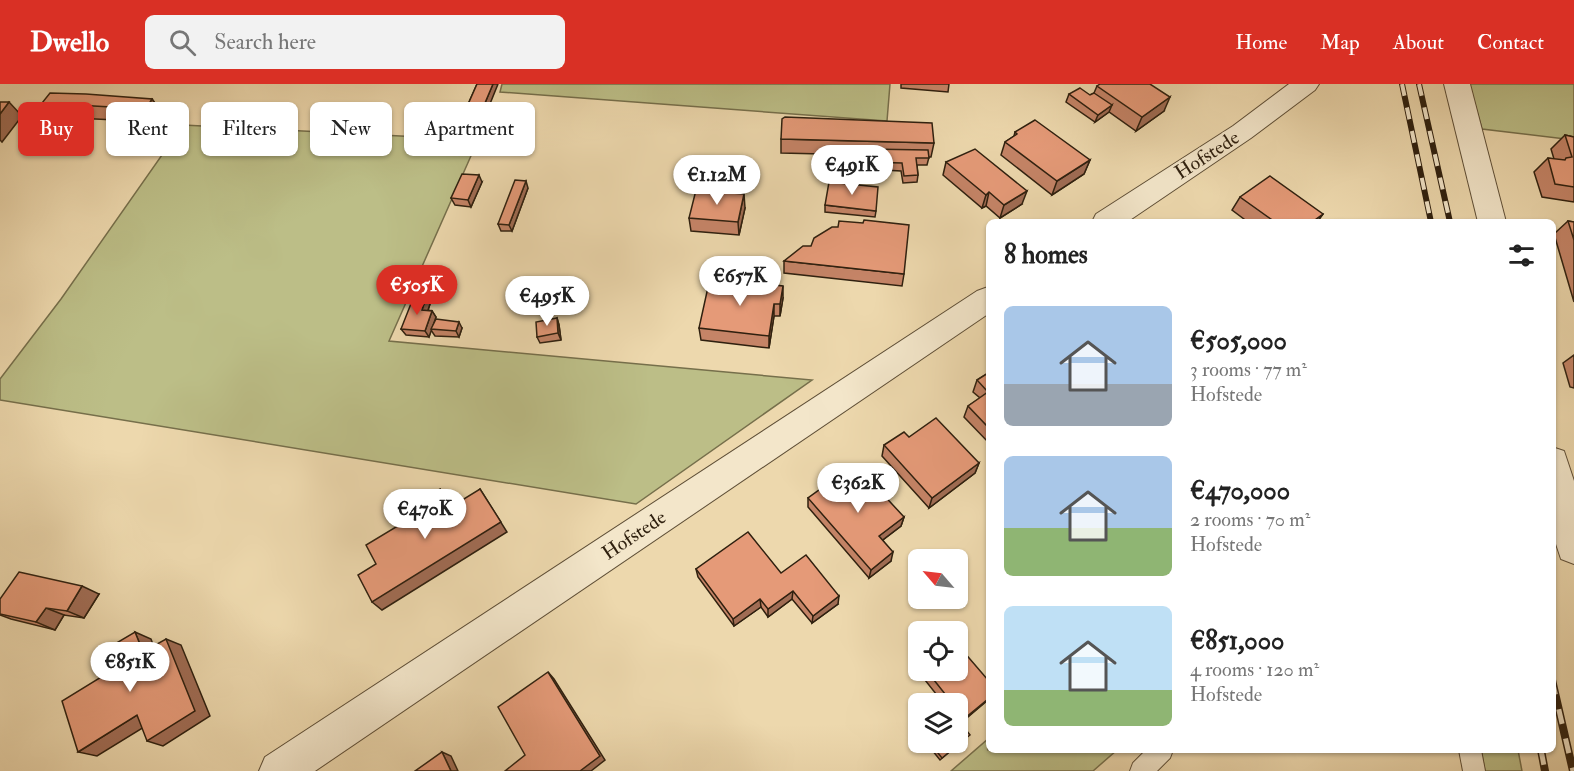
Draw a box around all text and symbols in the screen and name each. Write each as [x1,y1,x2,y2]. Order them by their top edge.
search box [145,15,565,69]
text: Dwello [30,25,109,60]
icon: search [166,26,199,59]
text: Search here [214,28,316,56]
text: Home [1235,29,1287,56]
text: Map [1320,29,1360,56]
text: About [1393,29,1444,56]
text: Contact [1477,29,1544,56]
chip: Buy [18,102,94,156]
chip: Rent [106,102,189,156]
chip: Filters [201,102,298,156]
chip: New [310,102,392,156]
chip: Apartment [404,102,535,156]
street label: Hofstede [1170,125,1244,185]
pin: €491K [810,145,894,196]
text: €491K [825,152,879,177]
pin: €1.12M [668,155,766,206]
text: €1.12M [687,162,747,187]
text: 8 homes [1004,239,1088,271]
icon: filters [1505,239,1538,272]
pin: €657K [698,256,782,307]
text: €657K [713,263,767,288]
pin: €505K [375,265,459,316]
text: €505K [390,272,444,297]
pin: €495K [505,276,589,327]
text: €495K [519,283,575,308]
text: €505,000 [1190,325,1287,357]
icon: home [1052,330,1124,402]
text: 3 rooms · 77 m² [1190,357,1307,382]
text: Hofstede [1190,382,1262,407]
pin: €362K [816,463,900,514]
text: €362K [831,470,885,495]
text: €470,000 [1190,475,1290,507]
icon: home [1052,480,1124,552]
pin: €470K [383,489,467,540]
text: €470K [397,496,453,521]
street label: Hofstede [597,504,671,566]
text: 2 rooms · 70 m² [1190,507,1310,532]
text: Hofstede [1190,532,1262,557]
north arrow [908,549,968,609]
map controls [908,549,968,753]
button: locate [908,621,968,681]
text: €851,000 [1190,625,1284,657]
icon: home [1052,630,1124,702]
pin: €851K [88,642,172,693]
text: €851K [105,649,156,674]
text: 4 rooms · 120 m² [1190,657,1319,682]
text: Hofstede [1190,682,1262,707]
button: layers [908,693,968,753]

